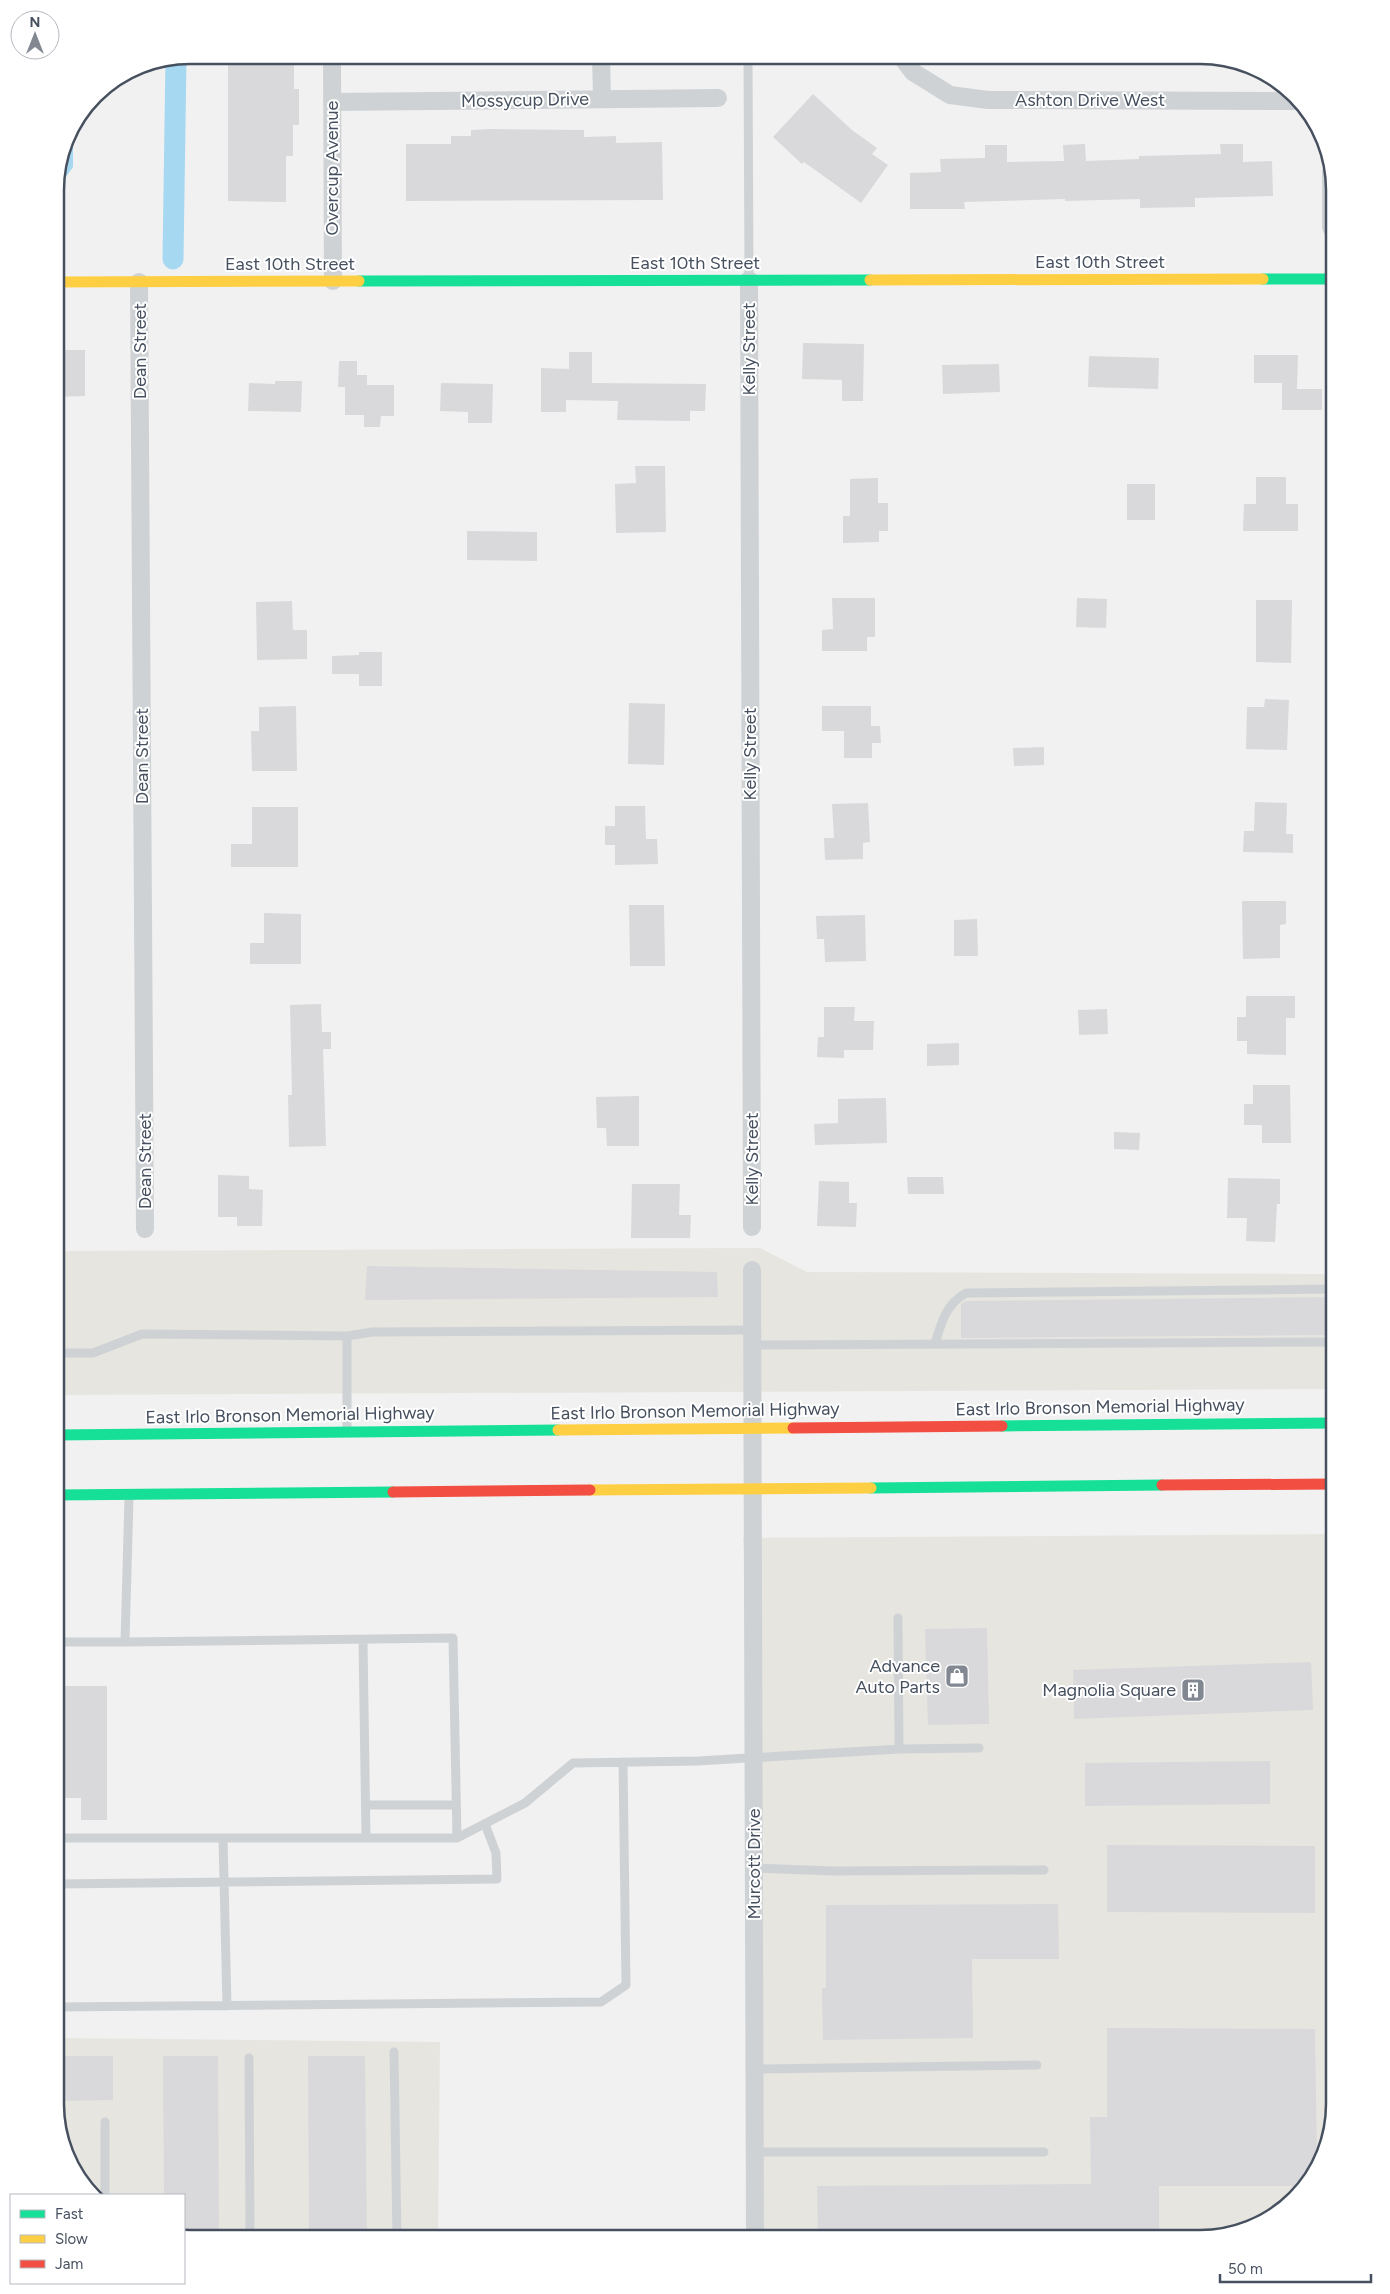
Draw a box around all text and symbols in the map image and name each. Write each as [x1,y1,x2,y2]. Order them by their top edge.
north arrow [10,10,60,60]
text: N [30,14,40,31]
street label: Mossycup Drive [461,88,589,112]
street label: Ashton Drive West [1015,89,1165,111]
street label: Overcup Avenue [321,100,343,235]
street label: East 10th Street [1035,251,1165,273]
street label: East 10th Street [630,252,760,274]
street label: East 10th Street [225,253,355,275]
street label: Kelly Street [738,302,760,395]
street label: Dean Street [129,303,151,399]
street label: Kelly Street [739,707,761,800]
street label: Dean Street [131,708,153,804]
street label: Kelly Street [741,1112,763,1205]
street label: Dean Street [134,1113,156,1209]
street label: East Irlo Bronson Memorial Highway [955,1393,1245,1421]
street label: East Irlo Bronson Memorial Highway [550,1397,840,1425]
street label: East Irlo Bronson Memorial Highway [145,1401,435,1429]
place label: Advance Auto Parts [855,1655,940,1698]
shop icon: Advance Auto Parts [944,1663,970,1689]
building icon: Magnolia Square [1180,1677,1206,1703]
place label: Magnolia Square [1042,1679,1176,1701]
street label: Murcott Drive [743,1808,765,1920]
legend [10,2194,185,2284]
text: Fast [55,2205,84,2223]
text: Slow [55,2230,88,2248]
scale bar [1220,2252,1371,2284]
text: Jam [55,2255,83,2273]
text: 50 m [1228,2260,1263,2278]

